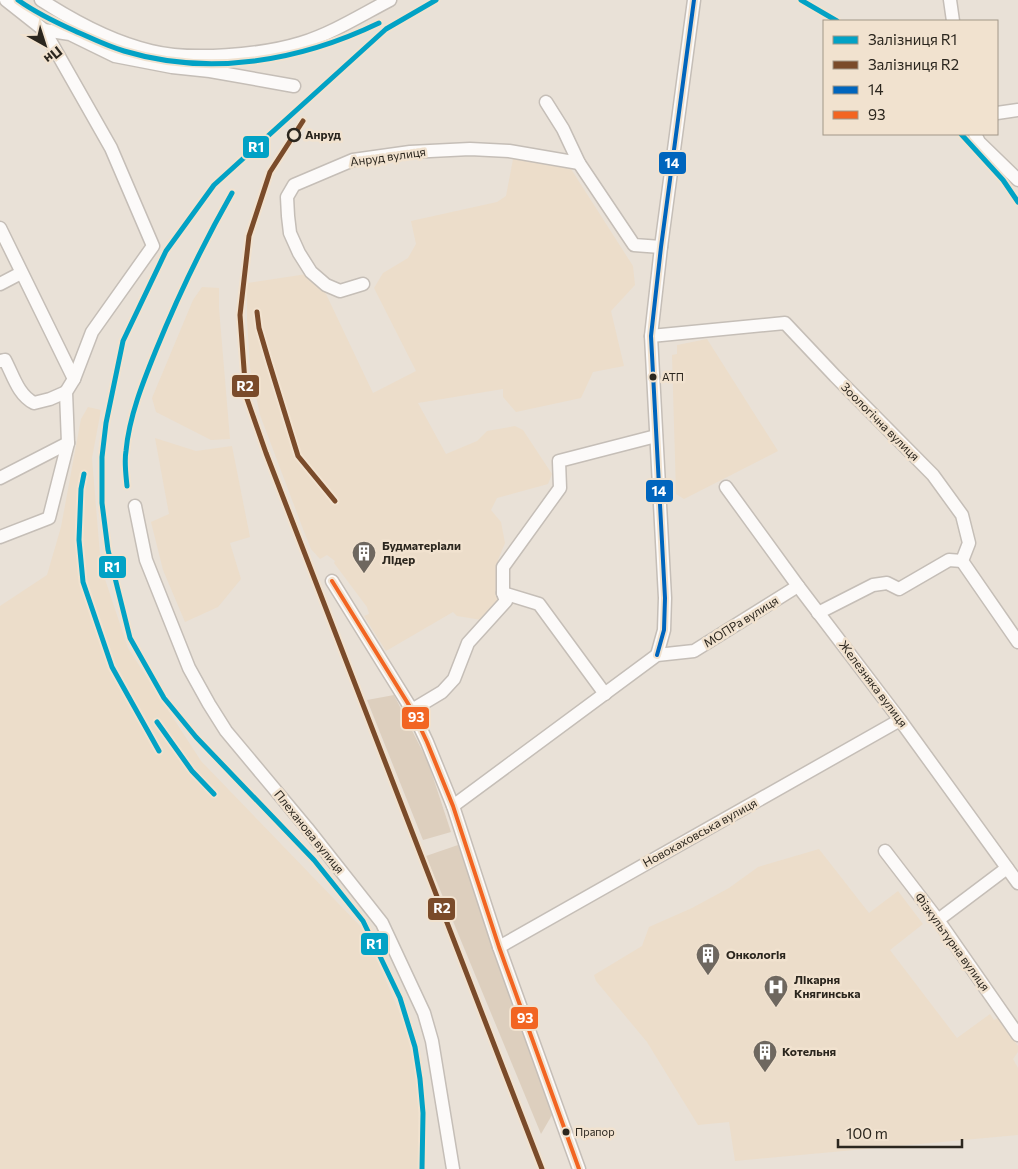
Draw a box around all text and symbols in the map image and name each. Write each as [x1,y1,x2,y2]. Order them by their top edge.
north arrow [20,20,70,70]
legend [823,20,998,135]
text: Залізниця R1 [868,30,957,48]
text: Пн [41,43,66,68]
text: Залізниця R2 [868,55,959,73]
text: 14 [868,80,883,98]
text: 93 [868,105,886,123]
place label: Анруд [305,127,341,141]
marker: Анруд [287,128,301,142]
line badge: R1 [242,135,270,159]
text: R1 [248,138,264,155]
street label: Анруд вулиця [349,144,427,168]
line badge: 14 [658,151,687,175]
text: 14 [665,154,680,171]
place label: АТП [662,370,684,383]
marker: АТП [648,372,658,382]
line badge: R2 [231,374,260,398]
text: R2 [236,377,254,394]
street label: Зоологічна вулиця [839,379,923,463]
line badge: 14 [645,479,674,503]
text: 14 [652,482,667,499]
place label: Будматеріали Лідер [382,538,461,566]
building icon: Будматеріали Лідер [351,540,377,574]
line badge: R1 [98,555,127,579]
text: R1 [104,558,120,575]
street label: МОПРа вулиця [701,593,780,650]
street label: Железняка вулиця [837,637,911,729]
line badge: 93 [401,706,430,730]
text: 93 [408,708,424,725]
street label: Плеханова вулиця [272,787,348,876]
street label: Новокаховська вулиця [640,795,759,869]
street label: Фізкультурна вулиця [913,890,993,993]
line badge: R2 [427,897,456,921]
text: R2 [433,899,451,916]
line badge: R1 [360,932,389,956]
text: R1 [366,935,382,952]
building icon: Онкологія [695,942,721,976]
place label: Онкологія [726,947,786,961]
place label: Лікарня Княгинська [794,972,861,1000]
hospital icon: Лікарня Княгинська [763,974,789,1008]
line badge: 93 [510,1006,539,1030]
text: 93 [517,1009,533,1026]
building icon: Котельня [752,1039,778,1073]
place label: Котельня [782,1044,836,1058]
scale bar [838,1116,962,1148]
text: 100 m [846,1124,888,1142]
place label: Прапор [575,1125,615,1138]
marker: Прапор [561,1127,571,1137]

